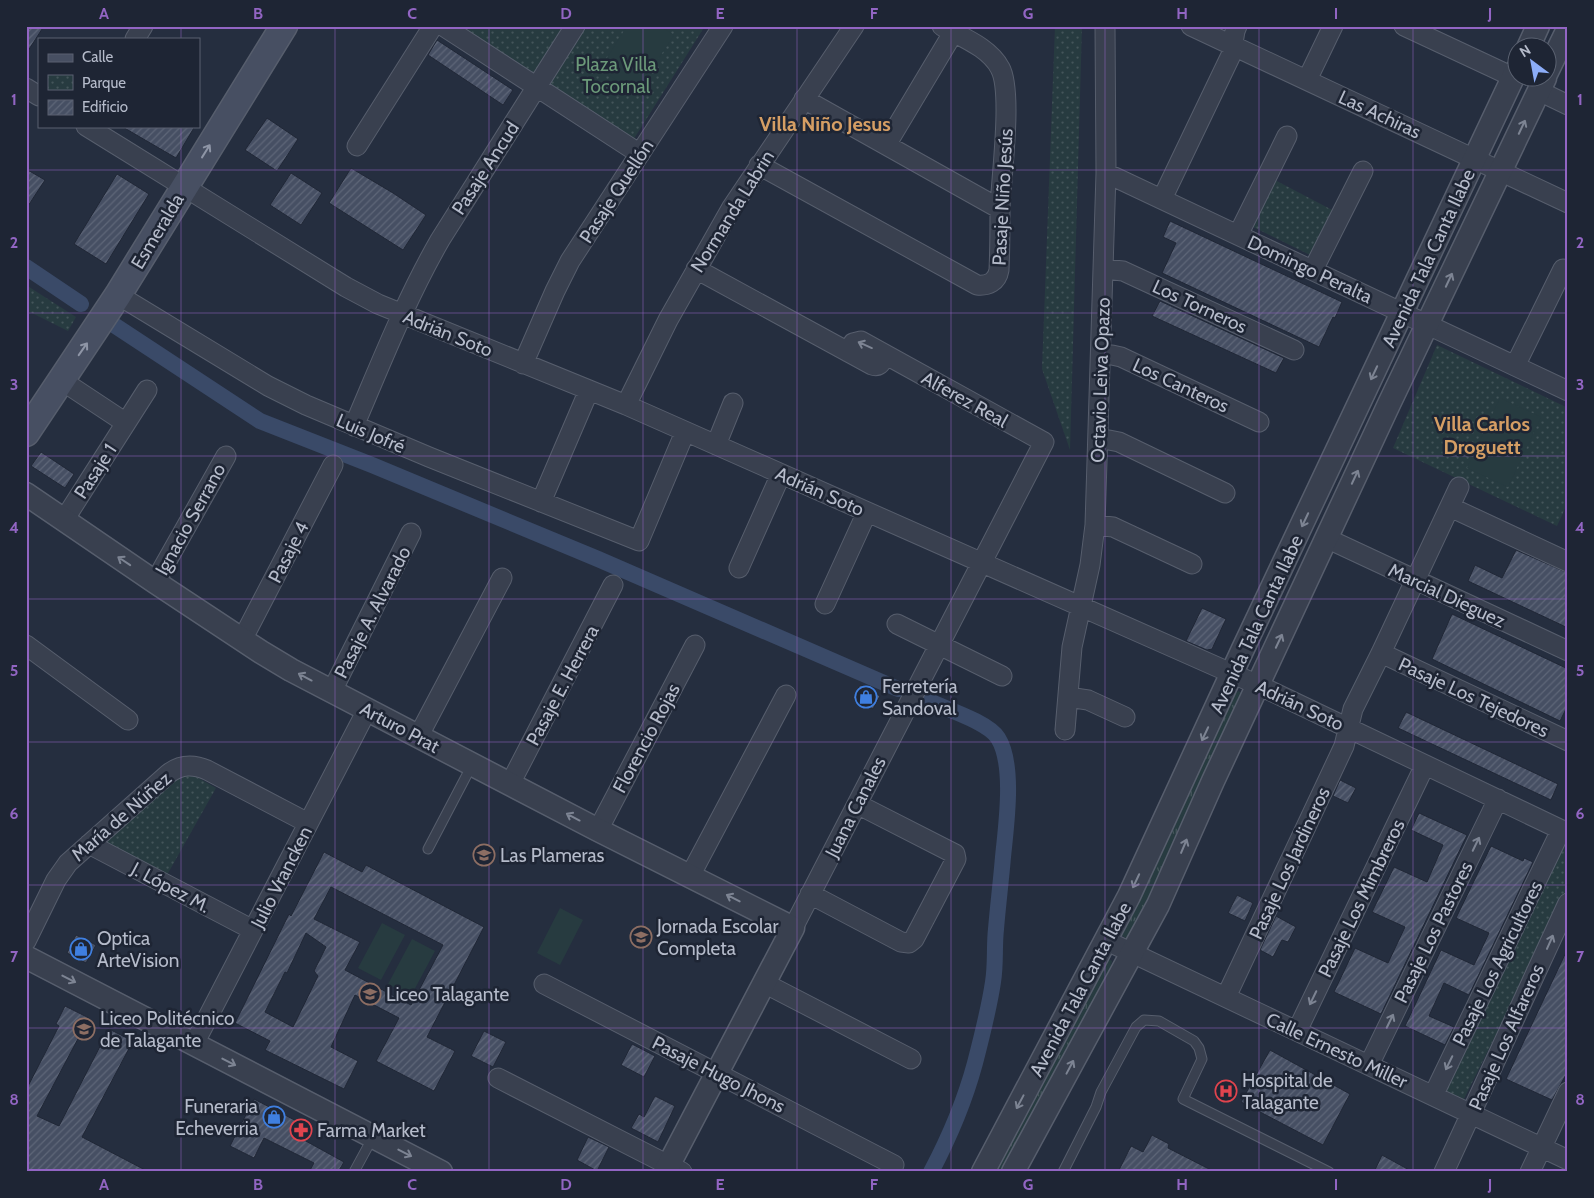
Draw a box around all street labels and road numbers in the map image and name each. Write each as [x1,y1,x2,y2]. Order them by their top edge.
street label: Las Achiras [1335,85,1425,144]
street label: Pasaje Ancud [447,117,524,219]
street label: Pasaje Niño Jesús [987,128,1018,266]
street label: Pasaje Quellón [574,135,658,247]
street label: Normanda Labrin [686,146,779,277]
street label: Avenida Tala Canta Ilabe [1377,165,1480,351]
street label: Esmeralda [126,189,189,273]
street label: Domingo Peralta [1244,231,1376,308]
street label: Los Torneros [1149,275,1251,338]
street label: Octavio Leiva Opazo [1086,297,1115,463]
street label: Adrián Soto [400,305,496,362]
street label: Los Canteros [1129,353,1233,418]
street label: Alferez Real [918,366,1012,433]
street label: Luis Jofré [333,409,409,458]
street label: Pasaje 1 [69,439,122,503]
street label: Ignacio Serrano [150,459,231,579]
street label: Adrián Soto [772,462,868,521]
street label: Pasaje 4 [263,518,314,587]
street label: Avenida Tala Canta Ilabe [1205,531,1308,717]
street label: Pasaje A. Alvarado [329,542,416,682]
street label: Marcial Dieguez [1385,558,1509,633]
street label: Pasaje E. Herrera [521,621,604,749]
street label: Pasaje Los Tejedores [1395,653,1553,742]
street label: Adrián Soto [1252,675,1347,736]
street label: Florencio Rojas [608,679,685,797]
street label: Arturo Prat [356,697,444,758]
street label: Juana Canales [820,753,891,862]
street label: María de Núñez [67,767,176,866]
street label: Pasaje Los Jardineros [1244,783,1335,943]
street label: Pasaje Los Mimbreros [1313,815,1410,981]
street label: Julio Vrancken [245,822,317,933]
street label: J. López M. [127,857,214,918]
street label: Pasaje Los Pastores [1389,858,1478,1007]
street label: Pasaje Los Agricultores [1447,877,1547,1050]
street label: Avenida Tala Canta Ilabe [1025,898,1136,1080]
street label: Pasaje Los Alfareros [1464,960,1549,1114]
street label: Calle Ernesto Miller [1263,1008,1411,1093]
street label: Pasaje Hugo Jhons [649,1031,789,1118]

